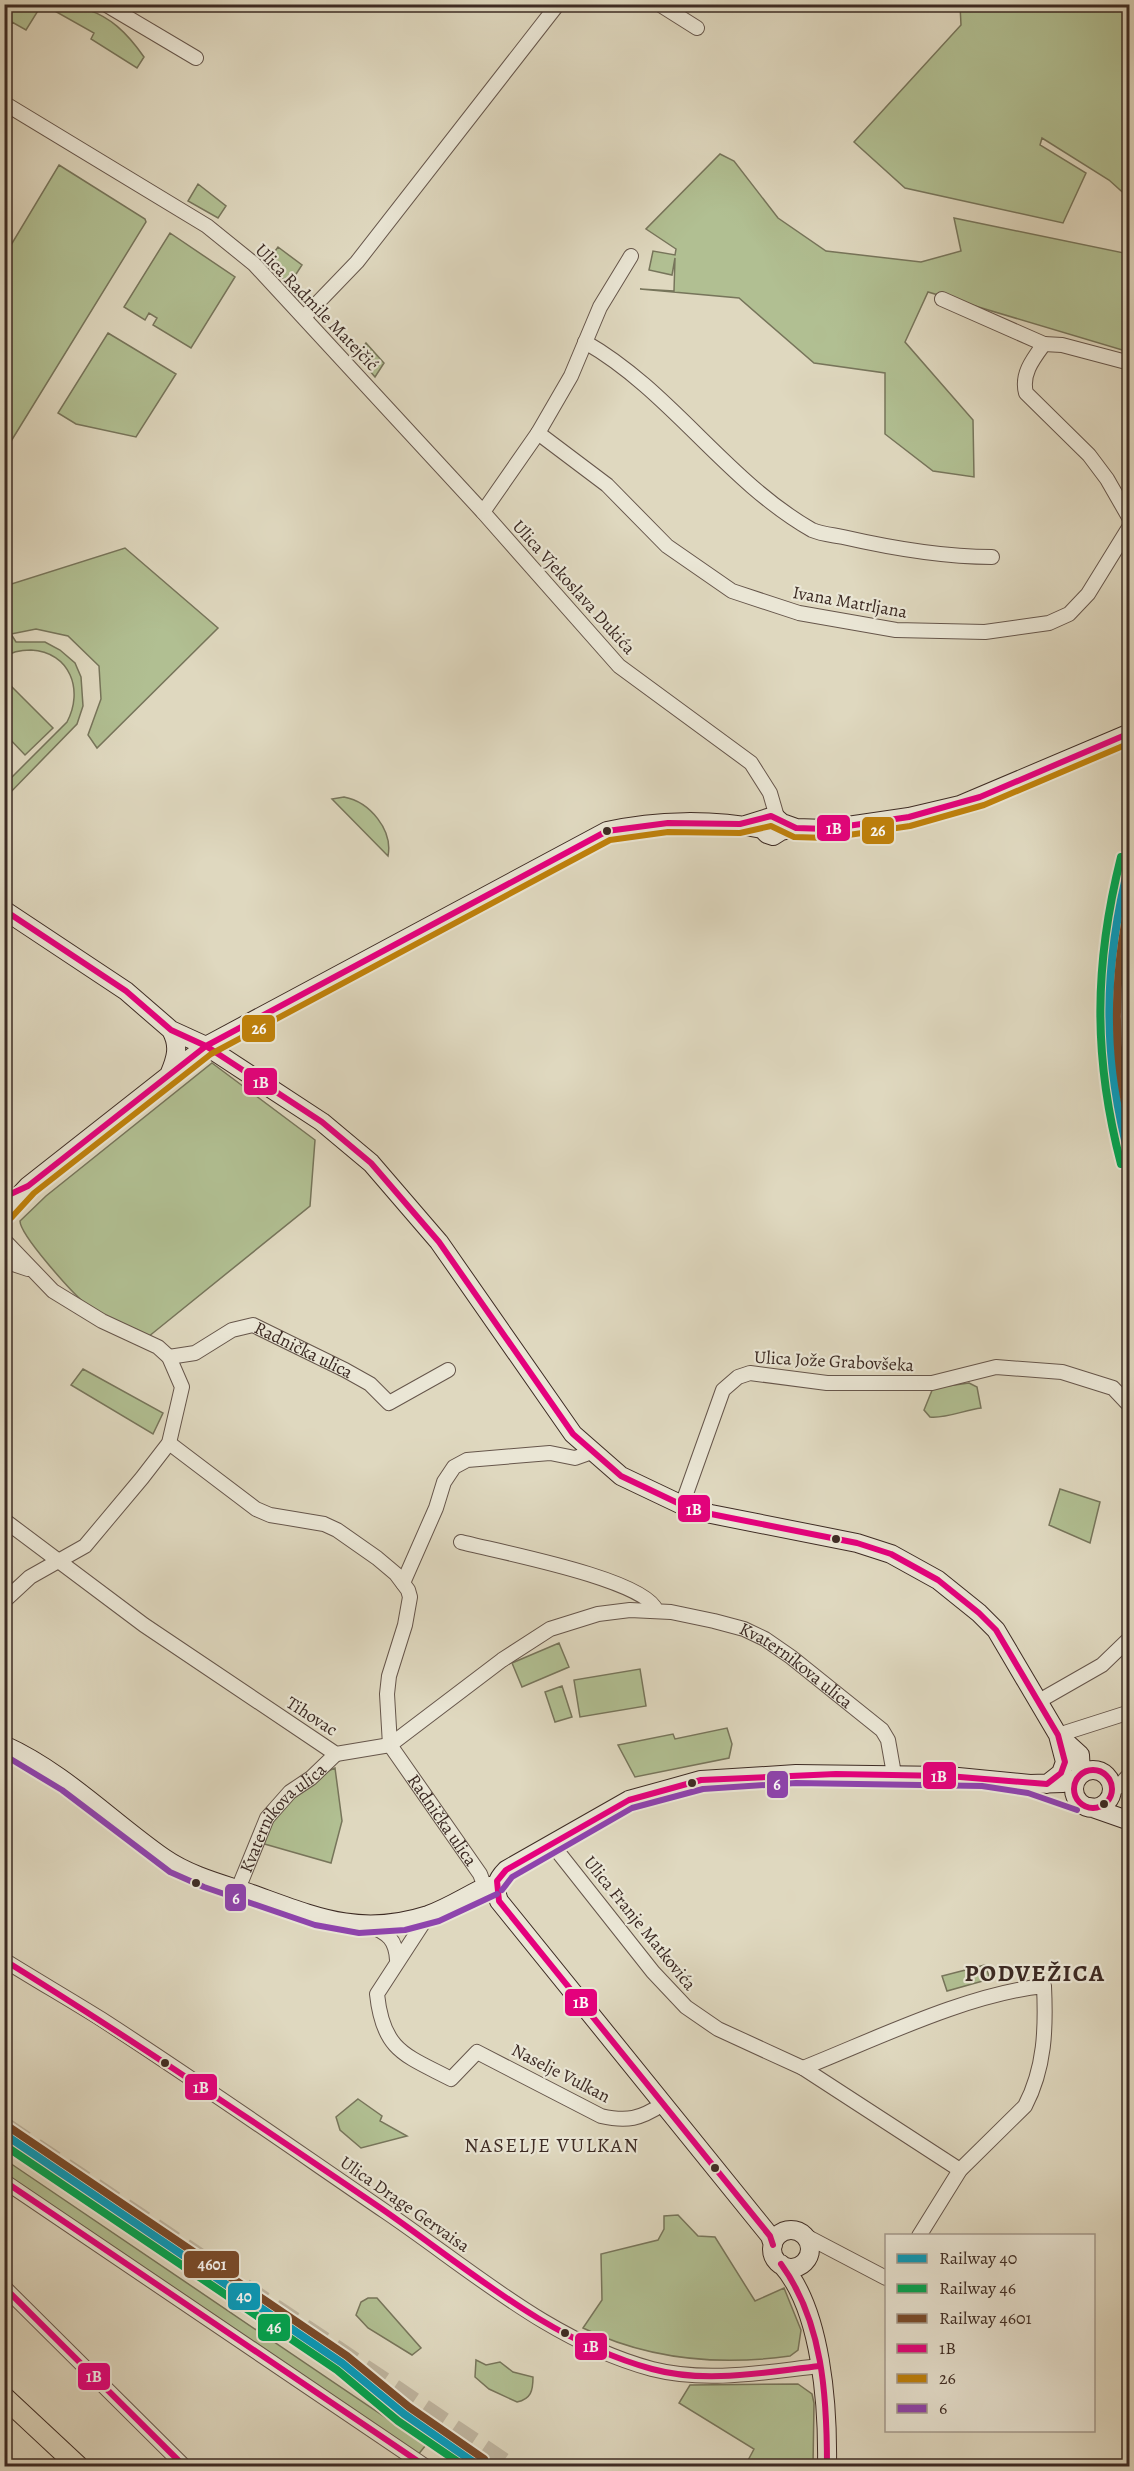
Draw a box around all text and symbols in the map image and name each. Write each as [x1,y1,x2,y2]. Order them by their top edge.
street label: Ulica Radmile Matejčić [250,238,384,376]
street label: Ulica Vjekoslava Dukića [507,515,641,660]
street label: Ivana Matrljana [791,580,910,624]
line badge: 1B [816,814,851,842]
line badge: 26 [861,816,895,845]
text: 1B [826,818,842,840]
text: 26 [870,820,886,842]
unlabelled marker [601,825,613,837]
line badge: 26 [241,1014,276,1043]
text: 26 [251,1018,267,1040]
line badge: 1B [243,1067,278,1096]
text: 1B [253,1072,269,1094]
street label: Radnička ulica [250,1316,358,1384]
street label: Ulica Jože Grabovšeka [753,1345,915,1377]
line badge: 1B [677,1494,711,1523]
text: 1B [686,1499,702,1521]
unlabelled marker [830,1533,842,1545]
street label: Kvaternikova ulica [735,1617,858,1714]
street label: Tihovac [282,1691,342,1741]
street label: Kvaternikova ulica [234,1757,332,1876]
line badge: 1B [922,1761,957,1790]
text: 1B [931,1766,947,1788]
street label: Radnička ulica [402,1769,483,1871]
line badge: 6 [766,1770,789,1799]
text: 6 [773,1774,781,1796]
unlabelled marker [686,1777,698,1789]
unlabelled marker [1098,1798,1110,1810]
street label: Ulica Franje Matkovića [578,1851,702,1996]
unlabelled marker [190,1877,202,1889]
line badge: 6 [224,1883,247,1912]
text: 6 [232,1888,240,1910]
district label: PODVEŽICA [964,1957,1106,1989]
line badge: 1B [564,1988,598,2017]
text: 1B [573,1992,589,2014]
street label: Naselje Vulkan [507,2038,615,2108]
unlabelled marker [159,2057,171,2069]
line badge: 1B [184,2073,218,2101]
text: 1B [193,2077,209,2099]
district label: NASELJE VULKAN [464,2132,640,2159]
street label: Ulica Drage Gervaisa [335,2150,475,2258]
unlabelled marker [709,2162,721,2174]
legend [885,2234,1095,2432]
text: Railway 40 [939,2246,1017,2270]
line badge: 4601 [183,2250,240,2279]
text: 4601 [198,2254,227,2276]
text: Railway 46 [939,2276,1016,2300]
line badge: 40 [227,2282,261,2311]
text: 40 [236,2286,252,2308]
text: Railway 4601 [939,2306,1032,2330]
line badge: 46 [257,2313,291,2342]
text: 46 [267,2317,282,2339]
unlabelled marker [559,2327,571,2339]
line badge: 1B [574,2332,608,2361]
text: 1B [583,2336,599,2358]
text: 1B [939,2336,956,2360]
line badge: 1B [77,2362,111,2391]
text: 1B [86,2366,102,2388]
text: 26 [939,2366,956,2390]
text: 6 [939,2396,947,2420]

